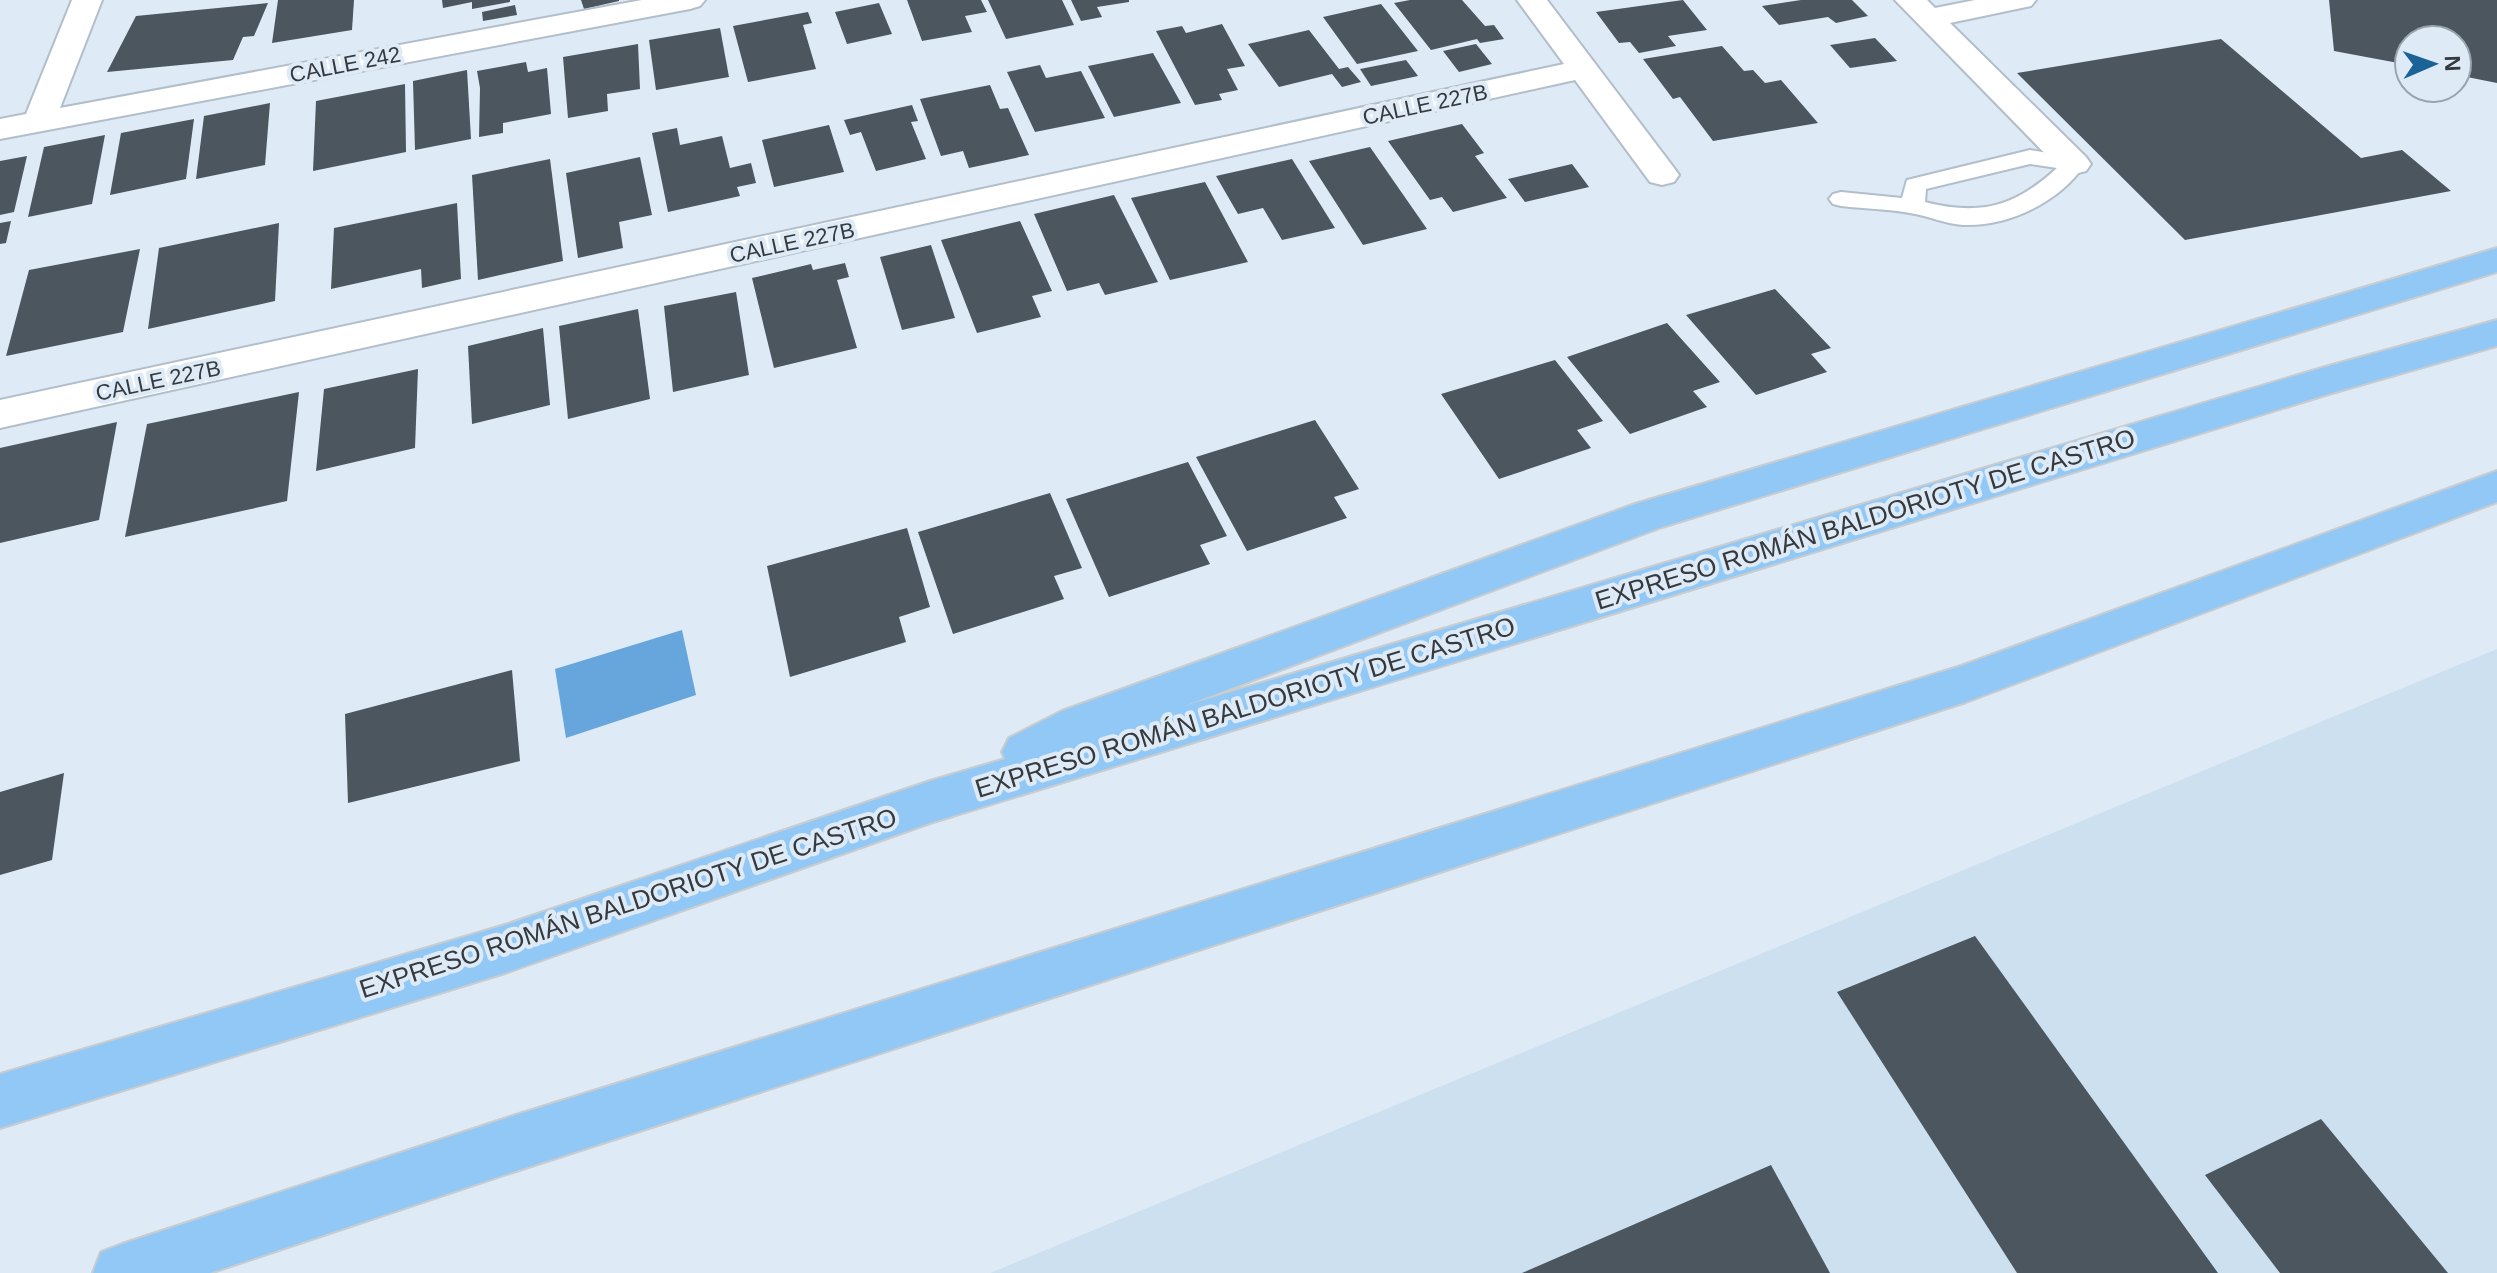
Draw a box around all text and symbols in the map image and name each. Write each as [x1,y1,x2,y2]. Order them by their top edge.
north arrow [2393,24,2473,104]
street label: CALLE 242 [287,41,403,87]
text: N [2440,55,2465,72]
street label: CALLE 227B [1360,79,1490,130]
street label: CALLE 227B [727,217,857,268]
street label: CALLE 227B [93,355,223,406]
street label: EXPRESO ROMÁN BALDORIOTY DE CASTRO [1591,422,2139,616]
street label: EXPRESO ROMÁN BALDORIOTY DE CASTRO [971,610,1519,804]
street label: EXPRESO ROMÁN BALDORIOTY DE CASTRO [356,802,900,1004]

